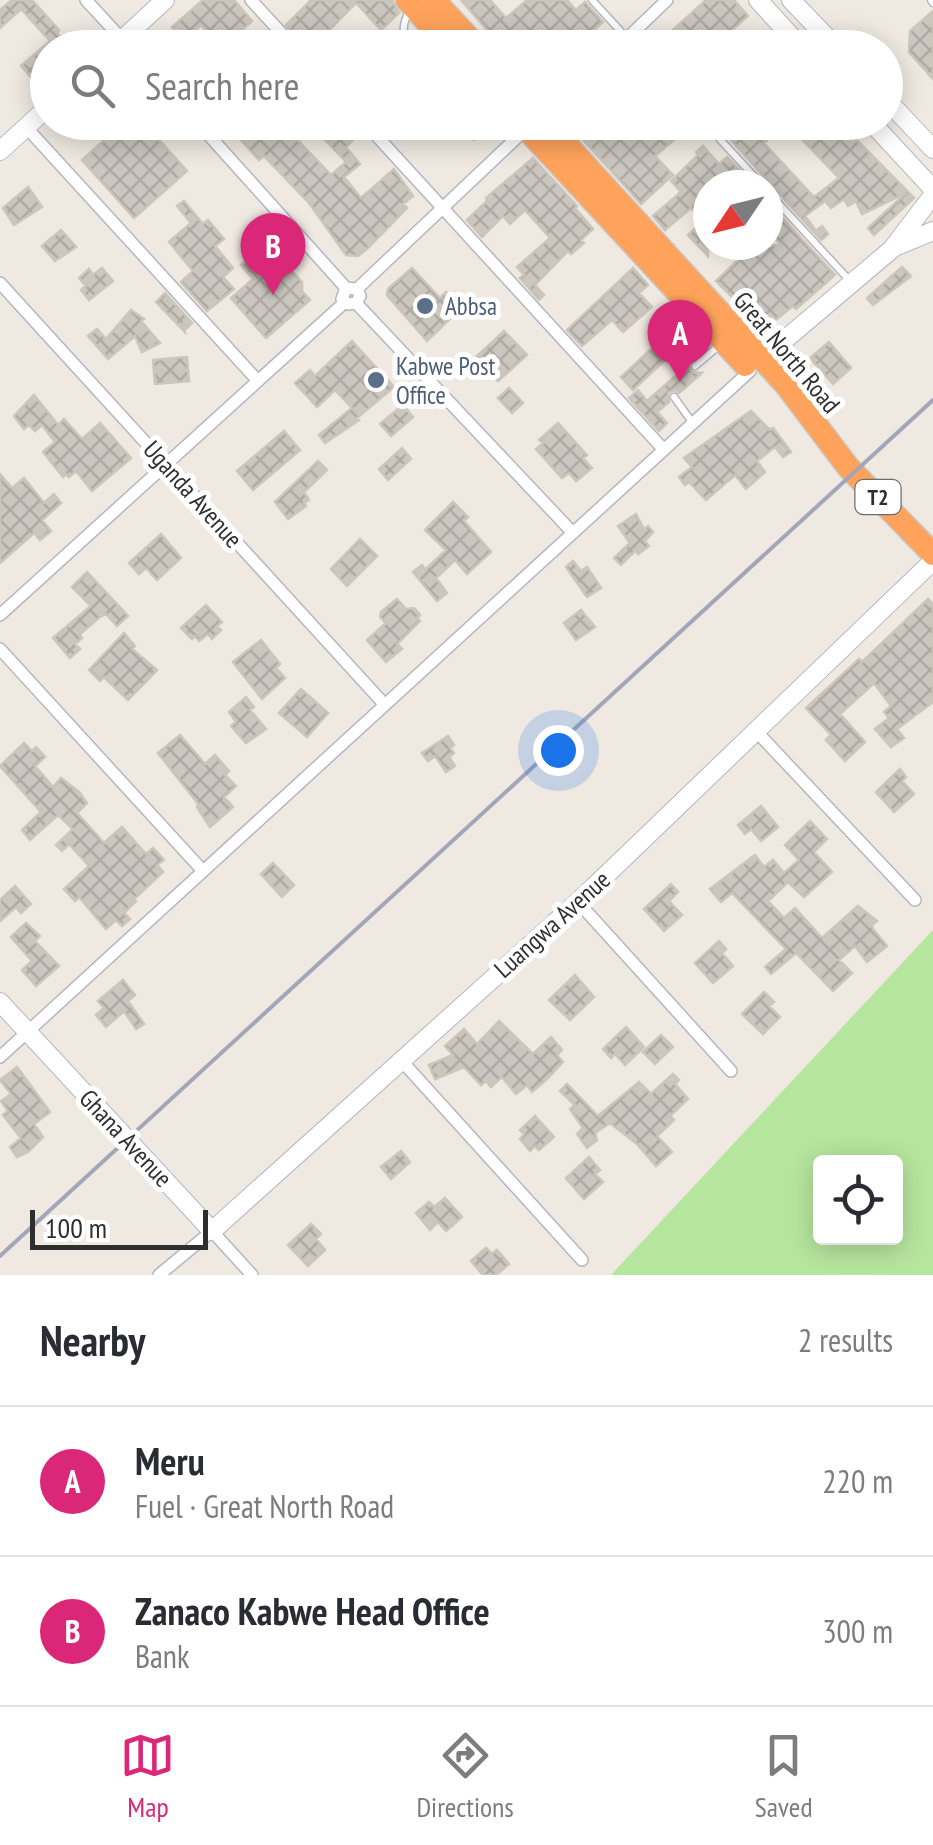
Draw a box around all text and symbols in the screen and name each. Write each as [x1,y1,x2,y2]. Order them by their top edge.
search box [30,30,903,140]
icon: search [65,58,120,113]
text: Search here [145,61,299,110]
north arrow [693,170,783,260]
pin: B [240,212,306,295]
street label: Great North Road [727,285,847,419]
place label: Abbsa [445,290,497,322]
marker: Abbsa [414,295,436,317]
pin: A [648,300,712,382]
place label: Kabwe Post Office [396,350,495,411]
marker: Kabwe Post Office [365,369,387,391]
street label: Uganda Avenue [136,434,250,554]
road number: T2 [856,480,900,514]
your location [533,725,584,776]
street label: Luangwa Avenue [487,864,617,984]
street label: Ghana Avenue [73,1082,179,1194]
map controls [813,1155,903,1245]
button: locate [813,1155,903,1245]
scale bar [30,1205,208,1250]
text: 100 m [45,1209,107,1246]
text: Nearby [40,1313,145,1368]
text: 2 results [798,1319,893,1361]
text: Meru [135,1436,205,1485]
text: A [64,1460,81,1502]
text: 220 m [822,1460,893,1502]
text: Fuel · Great North Road [135,1485,394,1527]
text: Zanaco Kabwe Head Office [135,1586,490,1635]
text: B [65,1610,80,1652]
text: 300 m [822,1610,893,1652]
text: Bank [135,1635,189,1677]
tab: Map [120,1728,175,1825]
tab: Directions [416,1728,514,1825]
tab: Saved [755,1728,813,1825]

